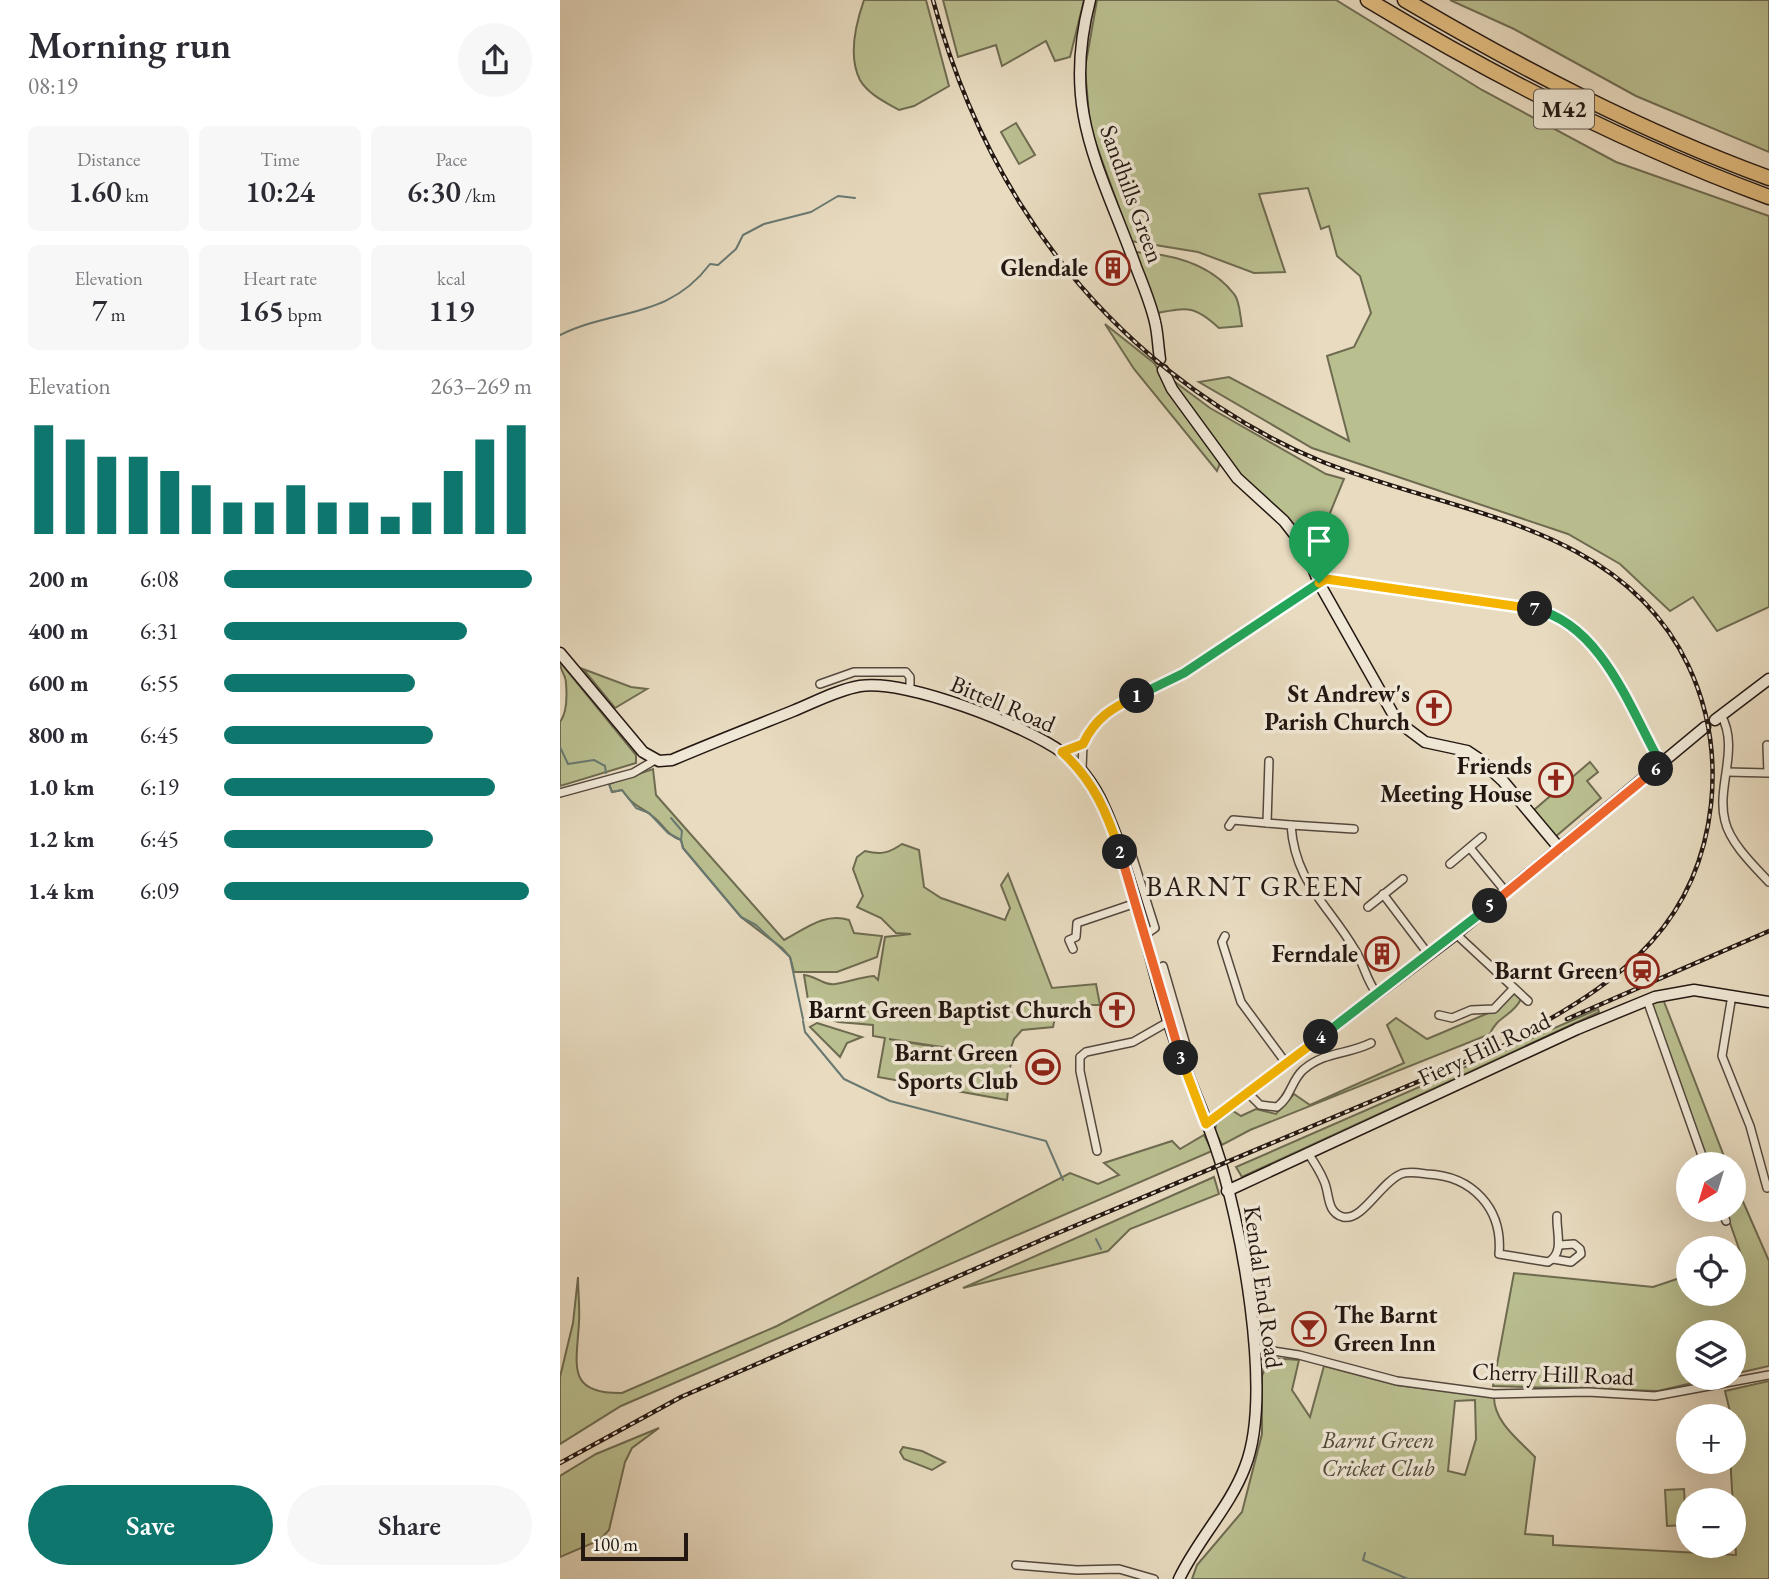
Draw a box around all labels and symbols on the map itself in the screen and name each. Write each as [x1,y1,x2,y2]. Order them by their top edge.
road number: M42 [1534,90,1594,128]
street label: Sandhills Green [1093,121,1172,267]
building icon: Glendale [1094,249,1132,287]
place label: Glendale [1000,252,1088,283]
pin [1289,511,1349,583]
pin: 7 [1518,592,1552,626]
street label: Bittell Road [946,668,1061,740]
pin: 1 [1120,678,1154,714]
place label: St Andrew's Parish Church [1264,678,1411,737]
church icon: St Andrew's Parish Church [1415,689,1453,727]
place label: Friends Meeting House [1380,750,1532,810]
pin: 6 [1638,752,1674,786]
church icon: Friends Meeting House [1537,761,1575,799]
pin: 2 [1102,834,1138,870]
district label: BARNT GREEN [1146,868,1364,904]
pin: 5 [1472,888,1508,923]
building icon: Ferndale [1363,935,1401,973]
place label: Ferndale [1272,938,1358,969]
station icon: Barnt Green [1623,952,1661,990]
place label: Barnt Green [1494,955,1618,986]
church icon: Barnt Green Baptist Church [1098,991,1136,1029]
place label: Barnt Green Baptist Church [808,994,1093,1025]
street label: Fiery Hill Road [1413,1004,1556,1093]
pin: 4 [1304,1020,1338,1054]
place label: Barnt Green Sports Club [894,1037,1018,1096]
pin: 3 [1164,1040,1198,1076]
sports icon: Barnt Green Sports Club [1024,1048,1062,1086]
north arrow [1676,1152,1746,1222]
street label: Kendal End Road [1237,1204,1290,1371]
place label: The Barnt Green Inn [1334,1299,1437,1358]
bar icon: The Barnt Green Inn [1290,1310,1328,1348]
street label: Cherry Hill Road [1472,1355,1635,1392]
park label: Barnt Green Cricket Club [1320,1424,1435,1483]
scale bar [581,1530,688,1562]

